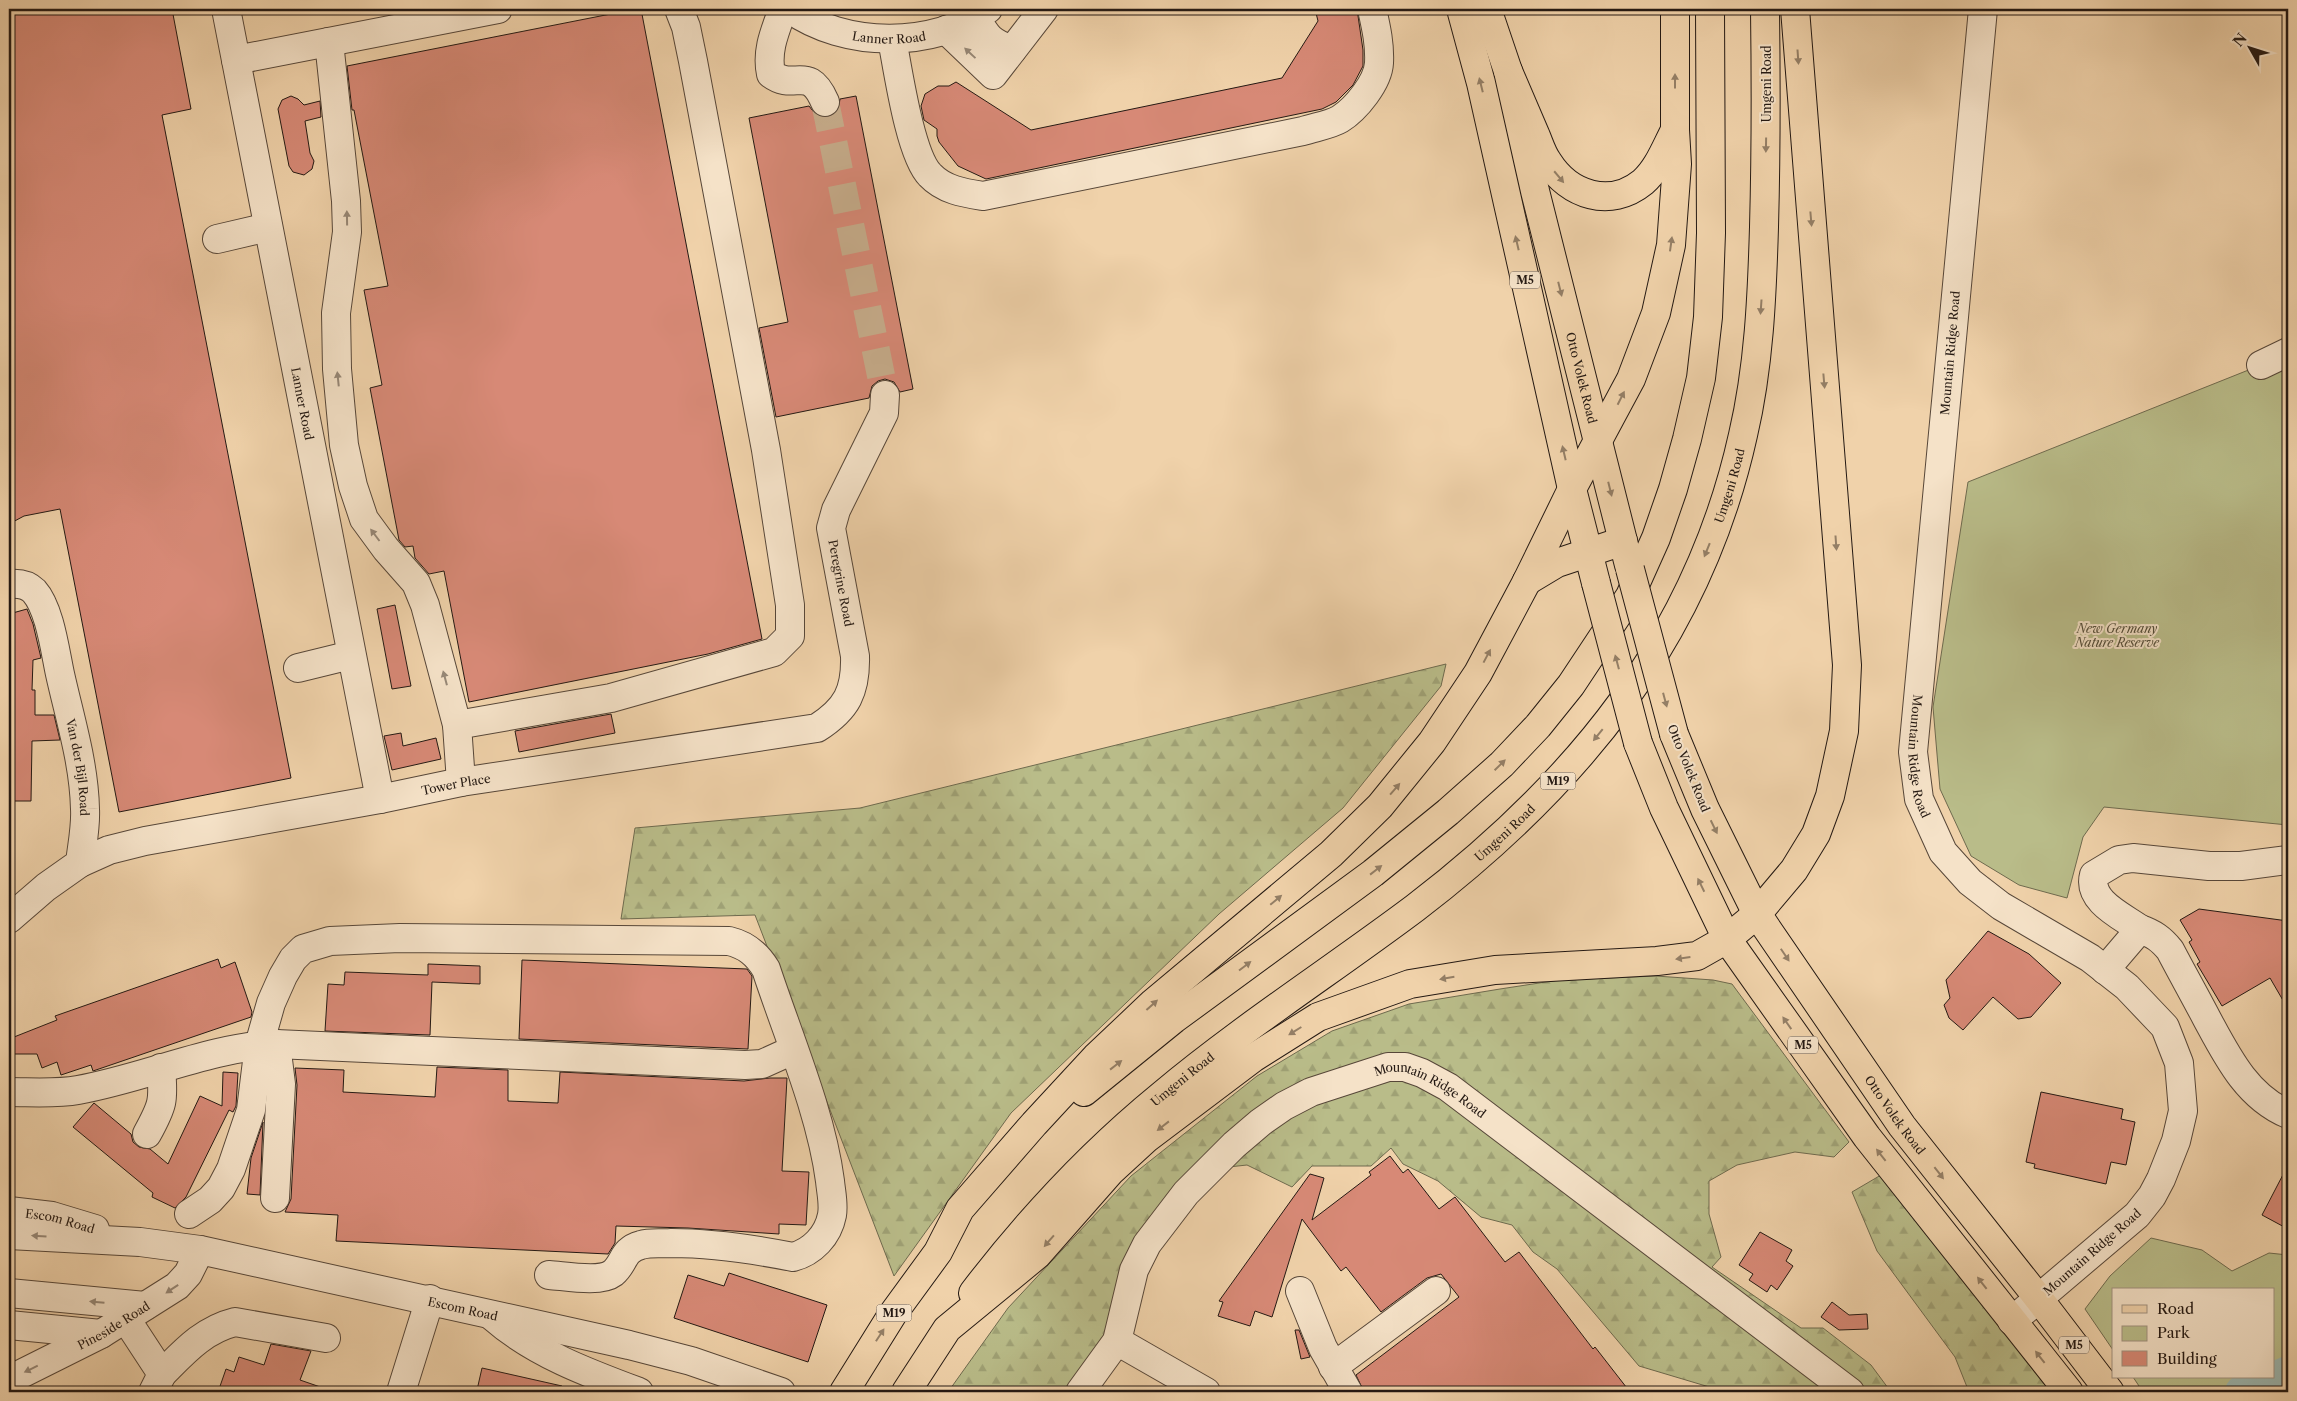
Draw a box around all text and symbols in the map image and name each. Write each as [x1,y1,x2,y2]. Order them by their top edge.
north arrow [2224,22,2274,72]
street label: Lanner Road [851,28,928,46]
text: N [2229,29,2251,50]
street label: Umgeni Road [1759,45,1774,123]
one-way arrow [964,47,976,59]
one-way arrow [1795,50,1803,66]
one-way arrow [1671,73,1679,89]
one-way arrow [1477,77,1485,92]
one-way arrow [1762,137,1770,153]
one-way arrow [1554,170,1565,183]
one-way arrow [343,209,351,225]
one-way arrow [1807,212,1815,228]
one-way arrow [1513,236,1521,251]
one-way arrow [1667,236,1675,252]
road number: M5 [1510,272,1540,288]
one-way arrow [1556,281,1564,296]
street label: Mountain Ridge Road [1937,290,1963,416]
one-way arrow [1756,300,1764,316]
street label: Otto Volek Road [1563,331,1601,426]
street label: Lanner Road [289,366,317,442]
one-way arrow [334,371,342,387]
one-way arrow [1820,374,1828,390]
one-way arrow [1617,391,1625,405]
one-way arrow [1560,446,1568,461]
street label: Umgeni Road [1711,446,1747,525]
one-way arrow [1606,481,1614,496]
one-way arrow [370,528,380,542]
one-way arrow [1833,536,1841,552]
street label: Peregrine Road [825,538,857,628]
one-way arrow [1703,543,1710,558]
park label: New Germany Nature Reserve [2074,621,2160,650]
one-way arrow [1483,649,1491,663]
one-way arrow [1612,654,1620,669]
one-way arrow [440,671,448,686]
one-way arrow [1661,693,1669,708]
street label: Mountain Ridge Road [1905,694,1934,821]
street label: Van der Bijl Road [63,716,93,817]
street label: Otto Volek Road [1665,722,1714,815]
one-way arrow [1593,728,1604,741]
one-way arrow [1494,759,1506,771]
street label: Tower Place [420,770,492,798]
road number: M19 [1540,772,1576,789]
one-way arrow [1389,783,1400,796]
street label: Umgeni Road [1471,800,1538,864]
one-way arrow [1710,820,1718,834]
one-way arrow [1369,864,1382,875]
one-way arrow [1697,878,1705,892]
one-way arrow [1270,895,1283,906]
one-way arrow [1780,948,1790,961]
one-way arrow [1675,954,1691,962]
one-way arrow [1238,961,1252,971]
one-way arrow [1439,974,1455,982]
one-way arrow [1145,999,1157,1011]
one-way arrow [1782,1016,1792,1030]
one-way arrow [1288,1026,1302,1036]
road number: M5 [1788,1036,1818,1054]
street label: Umgeni Road [1147,1049,1217,1109]
one-way arrow [1109,1060,1123,1070]
street label: Mountain Ridge Road [1372,1060,1490,1121]
street label: Otto Volek Road [1862,1072,1929,1158]
one-way arrow [1157,1120,1170,1131]
one-way arrow [1876,1149,1887,1162]
one-way arrow [1934,1166,1945,1179]
street label: Escom Road [24,1205,97,1236]
street label: Mountain Ridge Road [2040,1205,2144,1299]
one-way arrow [31,1232,47,1240]
one-way arrow [1043,1234,1055,1246]
one-way arrow [1976,1277,1987,1290]
one-way arrow [165,1284,179,1294]
legend [2112,1288,2274,1378]
street label: Escom Road [426,1293,500,1323]
street label: Pineside Road [75,1297,153,1352]
one-way arrow [88,1297,104,1305]
text: Road [2157,1299,2194,1318]
road number: M19 [876,1305,912,1322]
text: Park [2157,1323,2191,1342]
one-way arrow [875,1328,884,1341]
road number: M5 [2059,1336,2089,1354]
text: Building [2157,1349,2217,1368]
one-way arrow [2035,1350,2046,1363]
one-way arrow [24,1365,38,1373]

